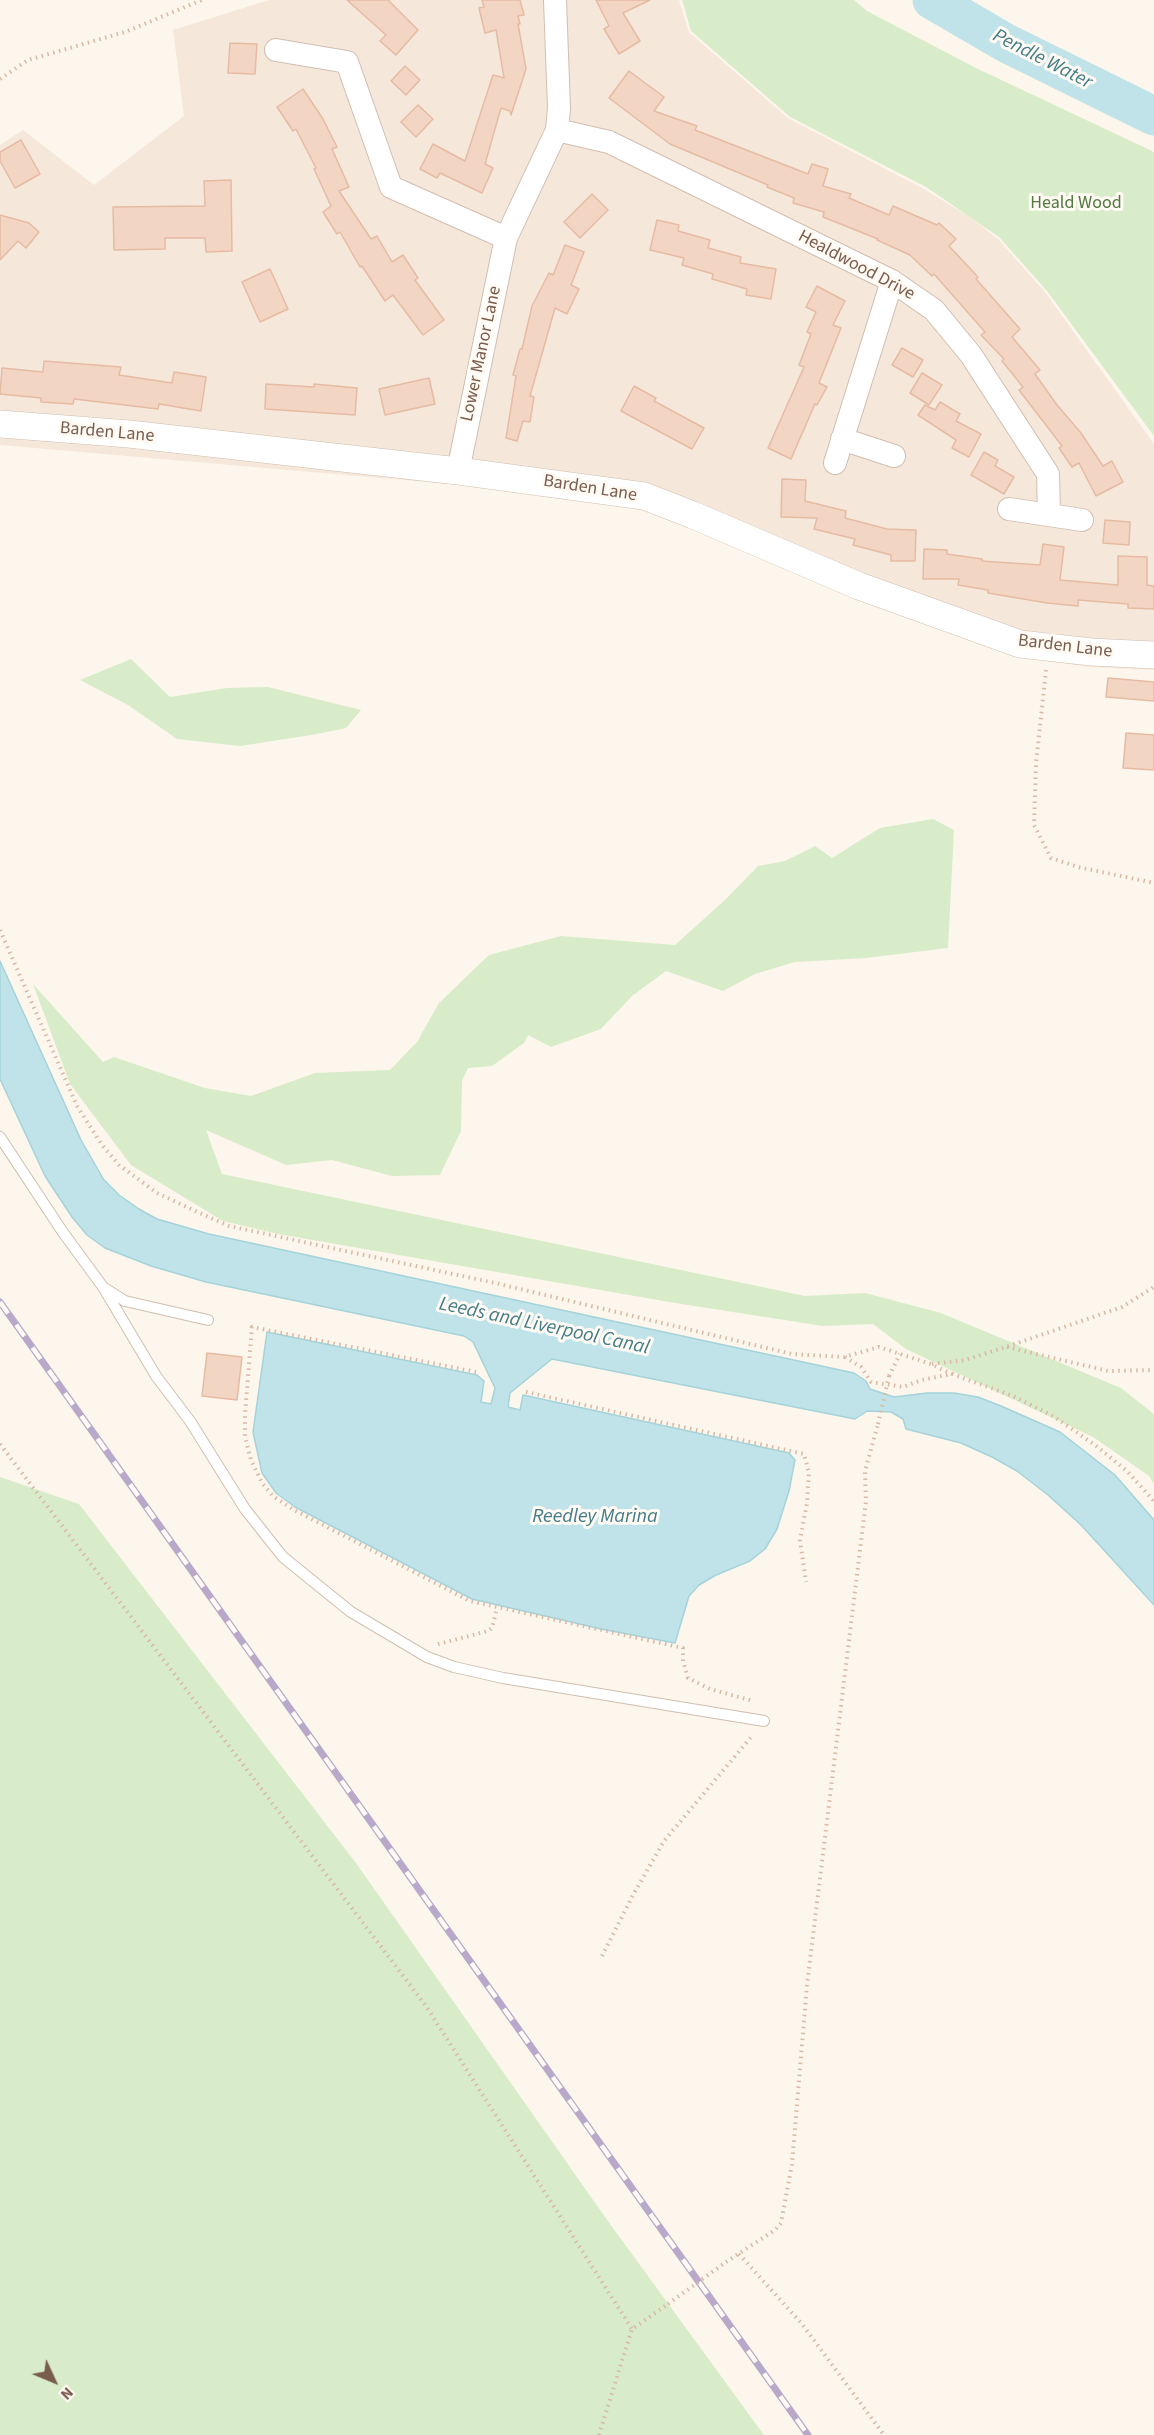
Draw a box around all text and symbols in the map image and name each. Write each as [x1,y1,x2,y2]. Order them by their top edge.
water label: Pendle Water [988,25,1096,95]
park label: Heald Wood [1030,193,1122,215]
street label: Healdwood Drive [794,226,918,306]
street label: Lower Manor Lane [457,284,507,424]
street label: Barden Lane [59,418,155,448]
street label: Barden Lane [542,471,638,507]
street label: Barden Lane [1017,631,1113,663]
water label: Leeds and Liverpool Canal [437,1293,651,1361]
water label: Reedley Marina [532,1506,658,1530]
north arrow [24,2351,84,2411]
text: N [55,2382,79,2405]

